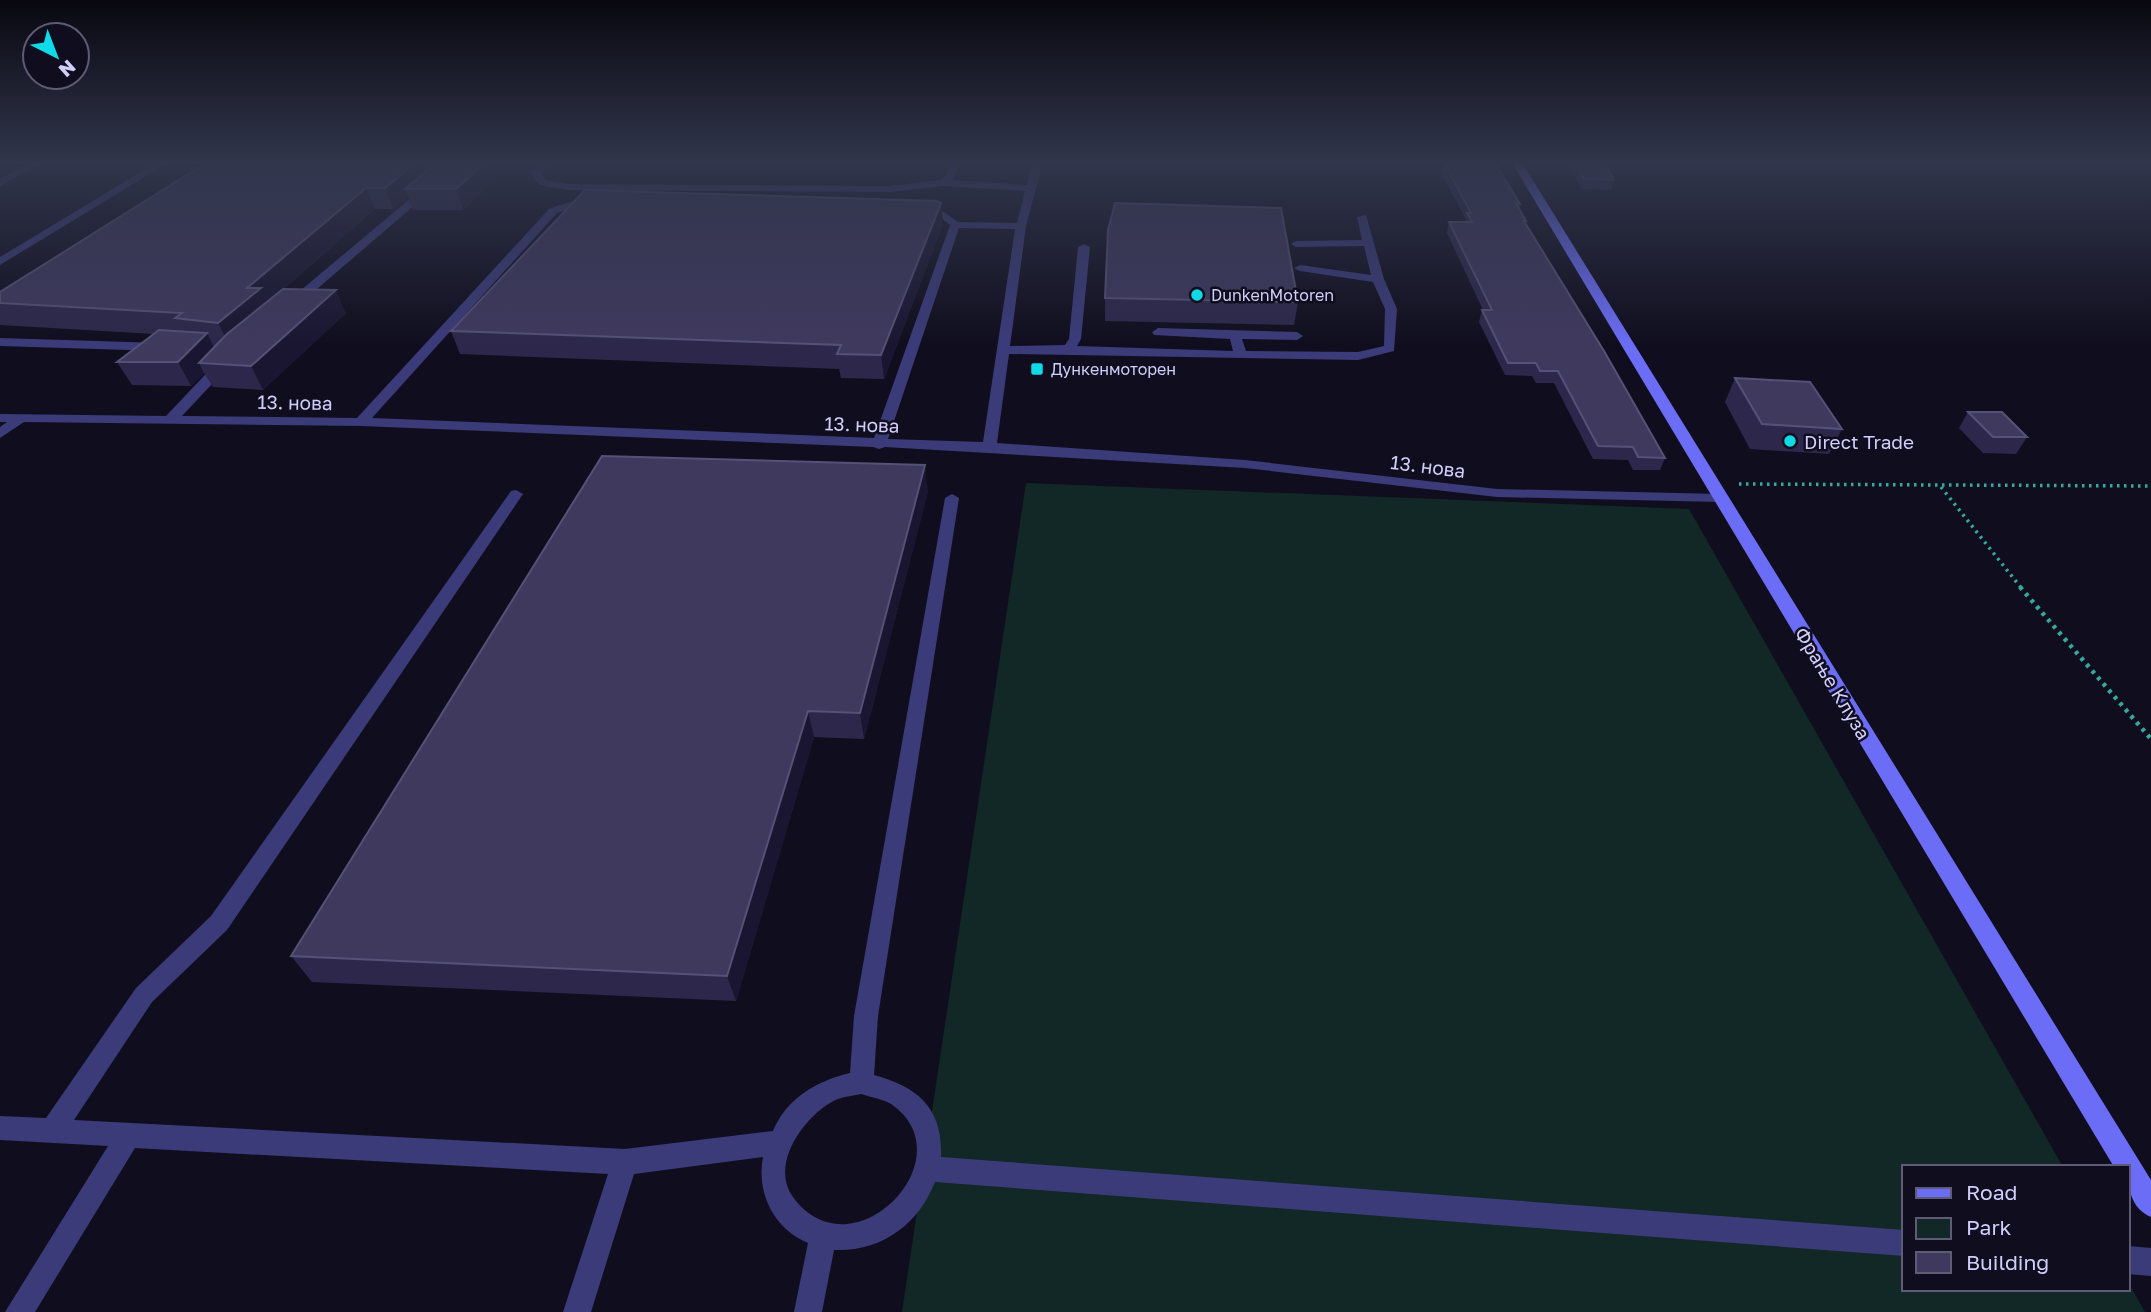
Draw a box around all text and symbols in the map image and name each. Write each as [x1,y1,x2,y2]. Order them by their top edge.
north arrow [21,21,91,91]
text: N [55,56,81,82]
place label: DunkenMotoren [1211,285,1334,305]
marker: DunkenMotoren [1189,287,1205,303]
place label: Дункенмоторен [1051,359,1176,379]
marker: Дункенмоторен [1029,361,1045,377]
street label: 13. нова [257,390,333,414]
street label: 13. нова [824,411,900,437]
place label: Direct Trade [1804,430,1914,453]
marker: Direct Trade [1782,433,1798,449]
street label: 13. нова [1389,450,1467,482]
street label: Фрање Клуза [1790,623,1876,743]
legend [1902,1165,2130,1291]
text: Road [1966,1179,2017,1205]
text: Park [1966,1214,2012,1240]
text: Building [1966,1249,2049,1275]

